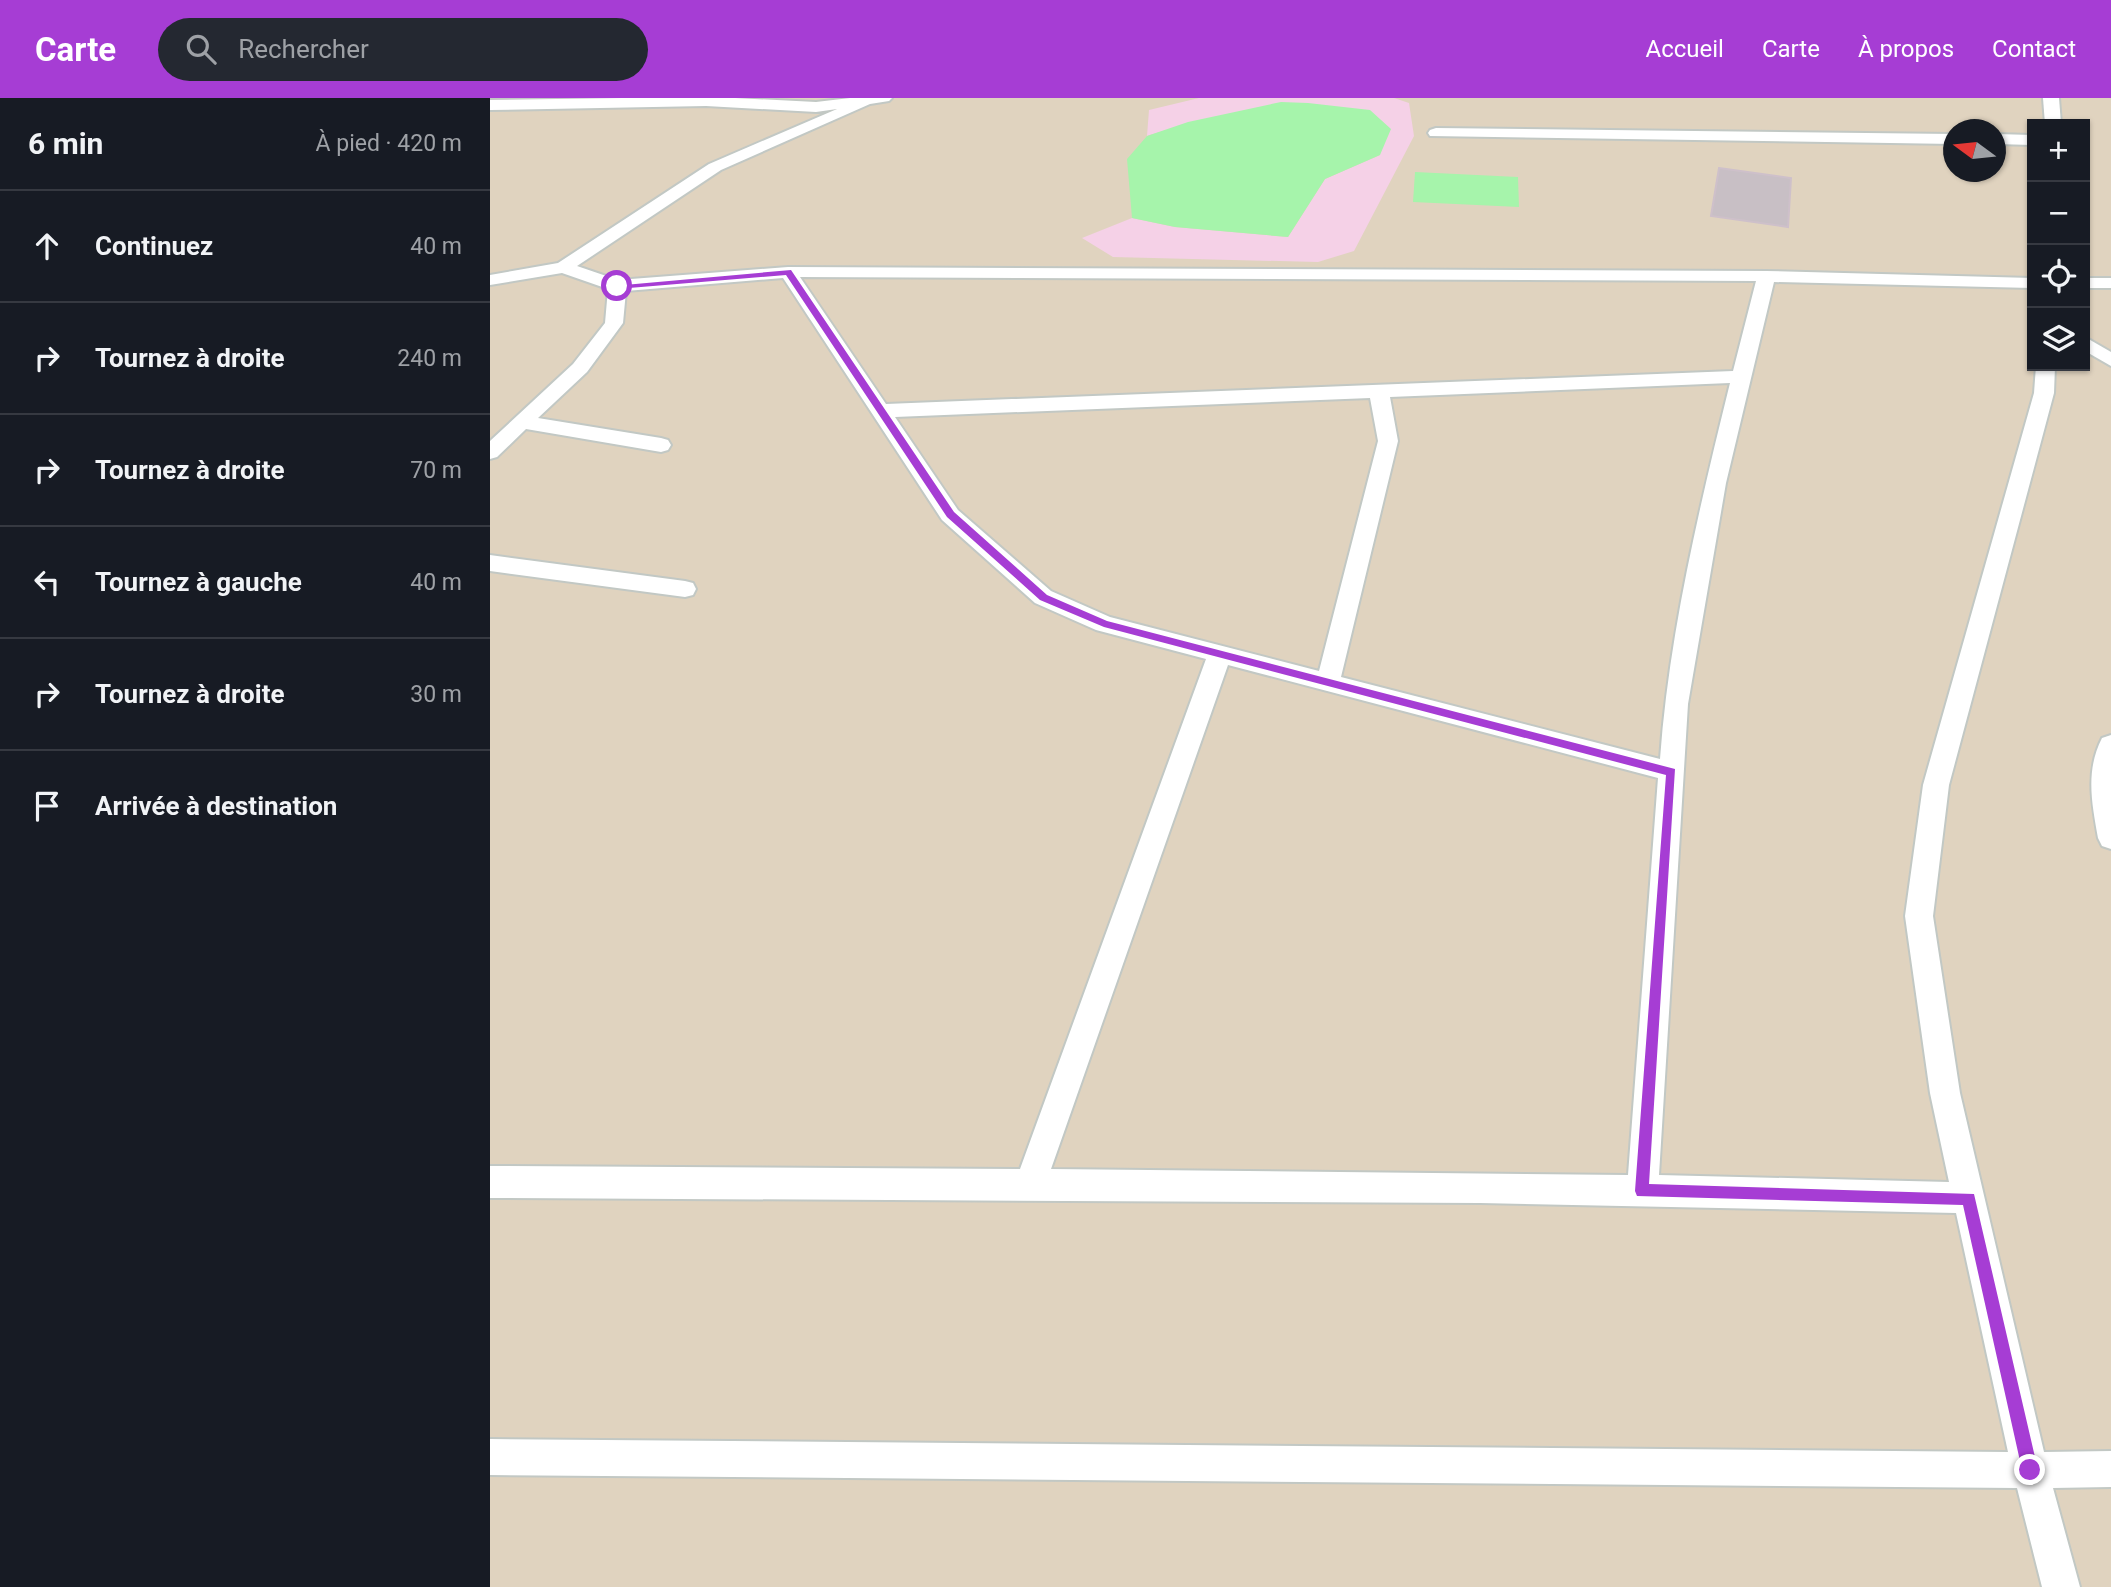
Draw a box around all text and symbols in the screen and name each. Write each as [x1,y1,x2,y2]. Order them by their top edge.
search box [158,18,648,81]
text: Carte [35,30,116,69]
icon: search [182,30,220,68]
text: Rechercher [238,34,369,64]
text: Accueil [1645,35,1724,63]
text: Carte [1762,35,1820,63]
text: À propos [1858,35,1954,63]
text: Contact [1992,35,2076,63]
north arrow [1943,119,2006,182]
map controls [2027,119,2090,371]
button: + [2027,119,2090,182]
text: 6 min [28,126,103,161]
text: À pied · 420 m [316,130,462,157]
button: − [2027,182,2090,245]
icon: ahead [28,227,66,265]
text: Continuez [95,231,213,261]
text: 40 m [410,233,462,260]
button: locate [2027,245,2090,308]
route start [601,270,632,301]
button: layers [2027,308,2090,371]
icon: right [28,339,66,377]
text: Tournez à droite [95,343,285,373]
text: 240 m [397,345,462,372]
icon: right [28,451,66,489]
text: Tournez à droite [95,455,285,485]
text: 70 m [410,457,462,484]
icon: left [28,563,66,601]
text: Tournez à gauche [95,567,302,597]
text: 40 m [410,569,462,596]
icon: right [28,675,66,713]
text: Tournez à droite [95,679,285,709]
text: 30 m [410,681,462,708]
icon: arrive [28,787,66,825]
text: Arrivée à destination [95,791,337,821]
route end [2014,1454,2045,1485]

